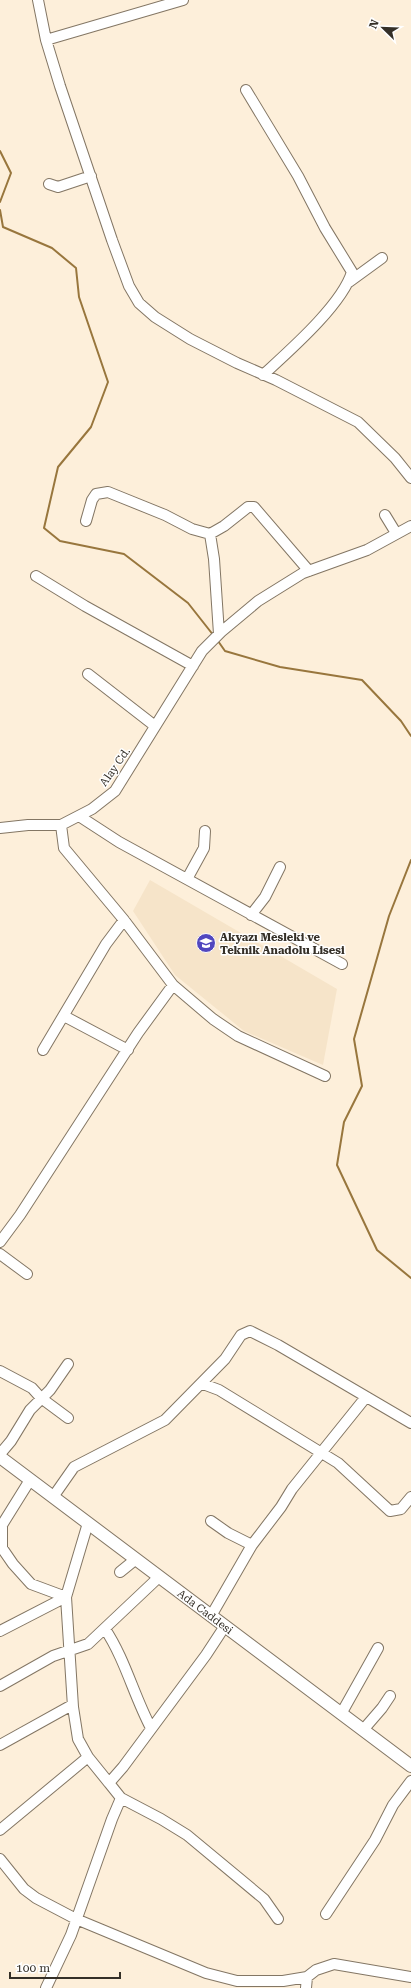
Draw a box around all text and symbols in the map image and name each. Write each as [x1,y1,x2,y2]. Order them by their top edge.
north arrow [363,8,403,48]
text: N [367,17,382,31]
street label: Alay Cd. [97,745,133,789]
place label: Akyazı Mesleki ve Teknik Anadolu Lisesi [220,931,345,957]
school or university icon: Akyazı Mesleki ve Teknik Anadolu Lisesi [195,932,217,954]
street label: Ada Caddesi [175,1587,236,1637]
scale bar [10,1954,120,1980]
text: 100 m [16,1961,50,1975]

